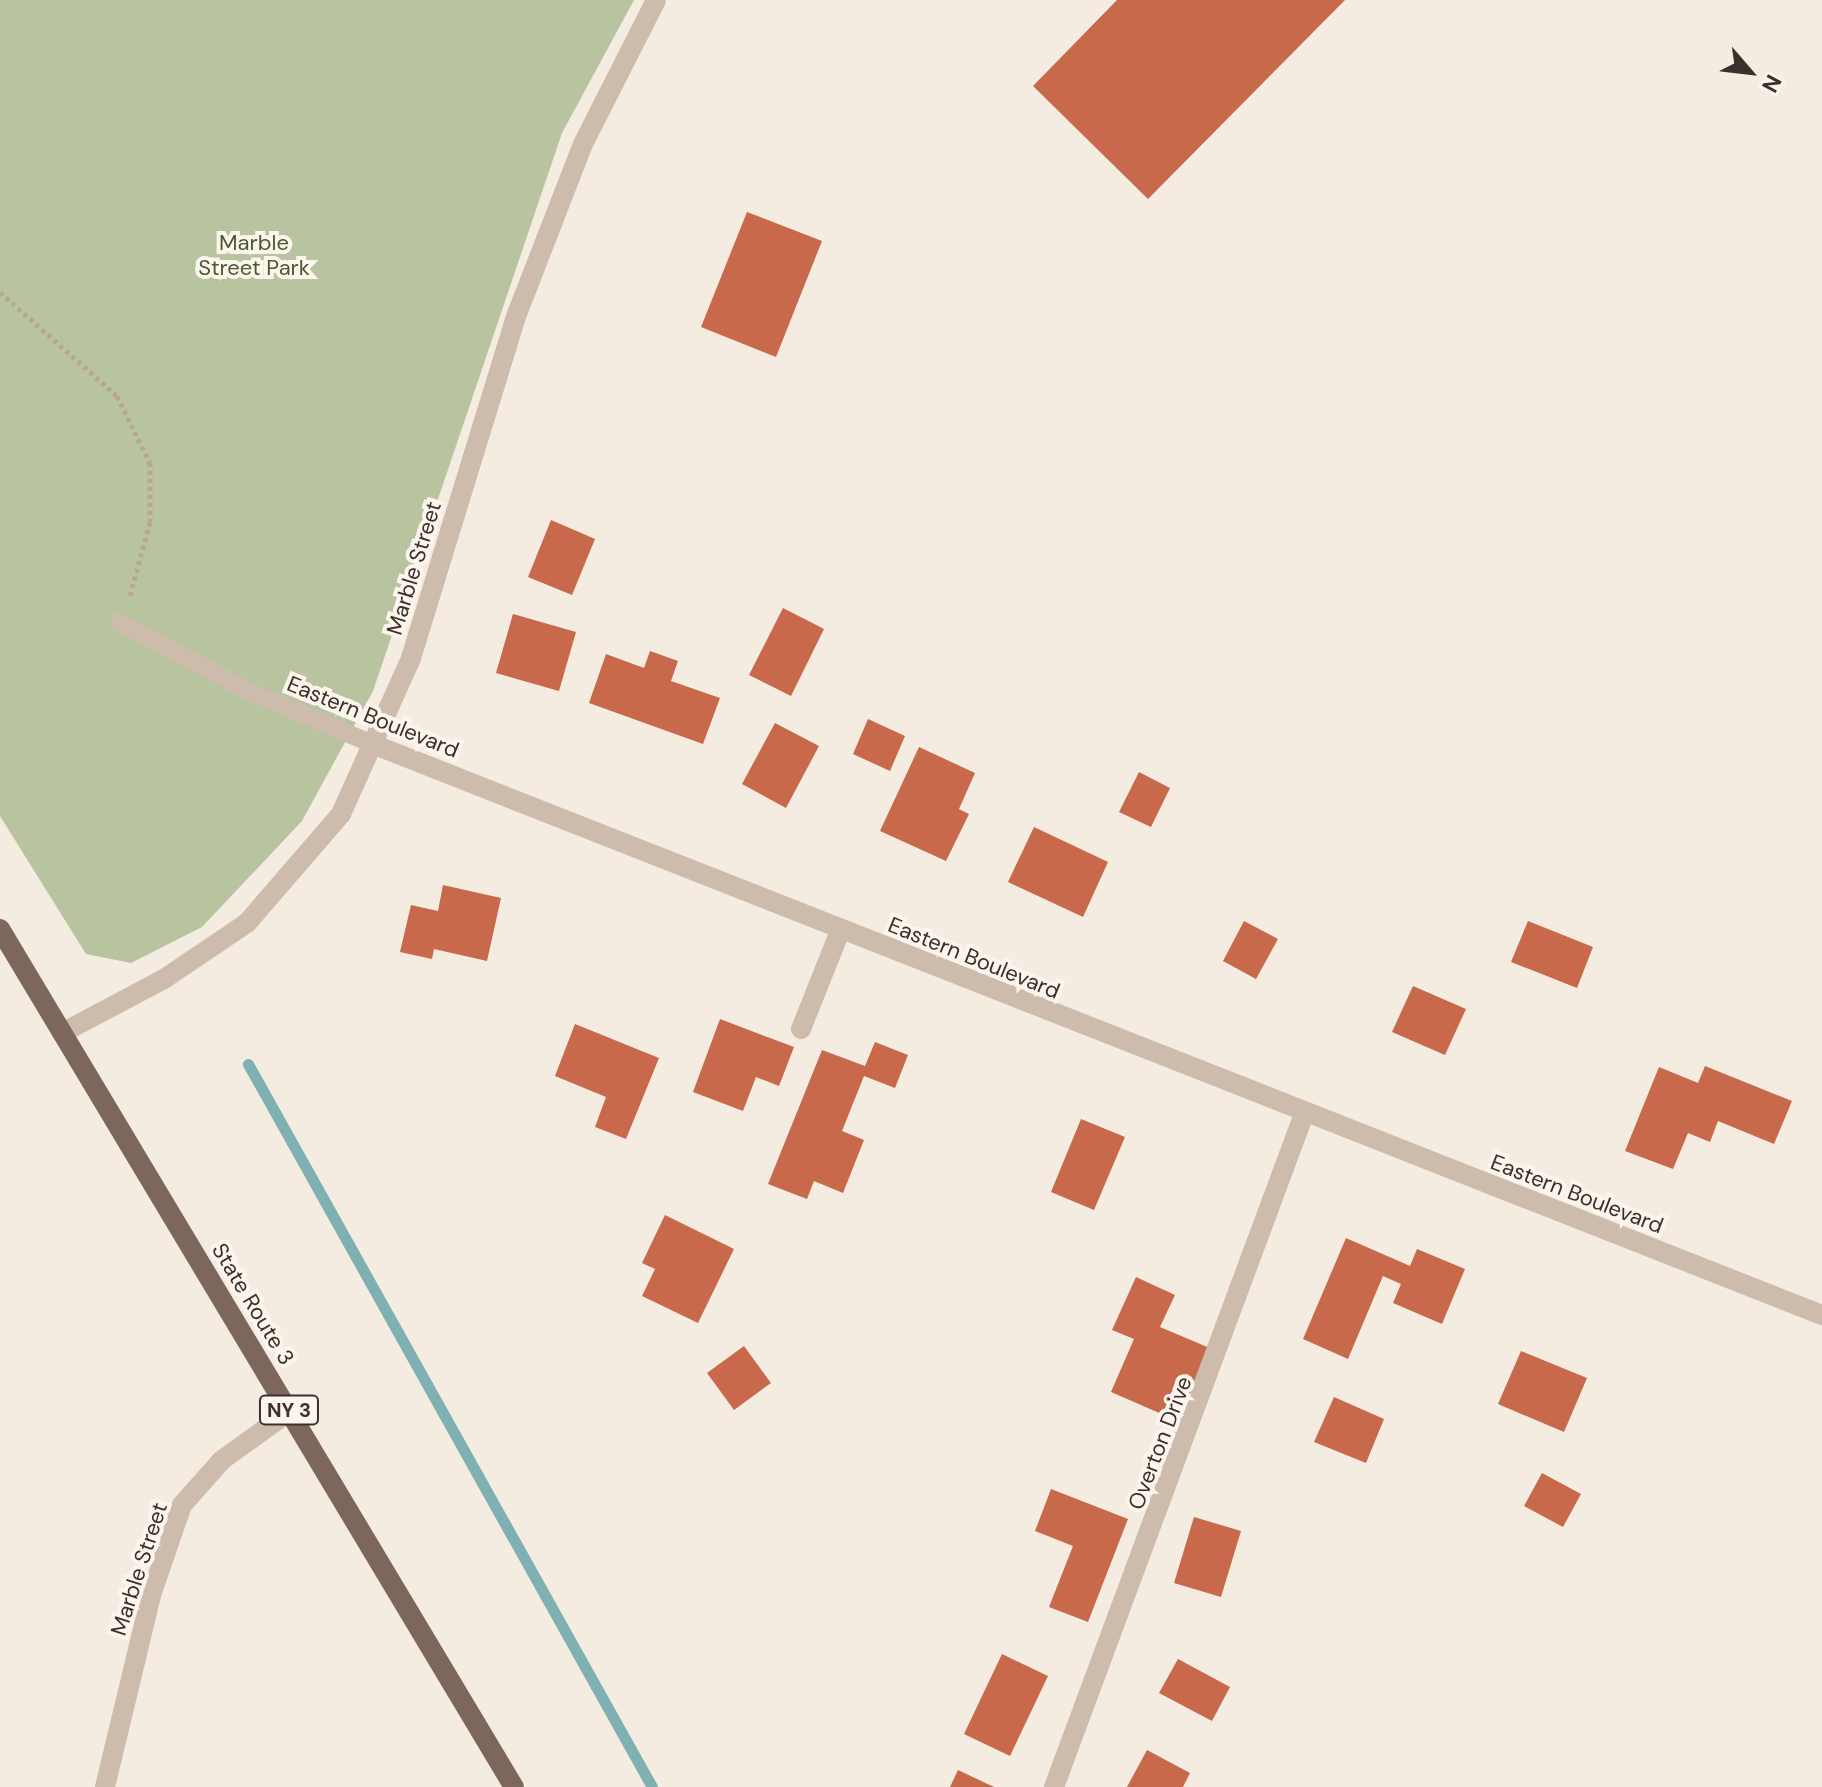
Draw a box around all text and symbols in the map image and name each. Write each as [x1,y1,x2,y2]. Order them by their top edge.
north arrow [1710,32,1790,112]
text: N [1755,70,1788,97]
park label: Marble Street Park [198,229,310,280]
street label: Marble Street [381,498,447,638]
street label: Eastern Boulevard [283,671,463,763]
street label: Eastern Boulevard [884,912,1064,1004]
street label: Eastern Boulevard [1487,1149,1667,1239]
street label: State Route 3 [206,1238,300,1370]
street label: Overton Drive [1122,1373,1198,1513]
road number: NY 3 [257,1394,321,1426]
street label: Marble Street [105,1499,173,1639]

